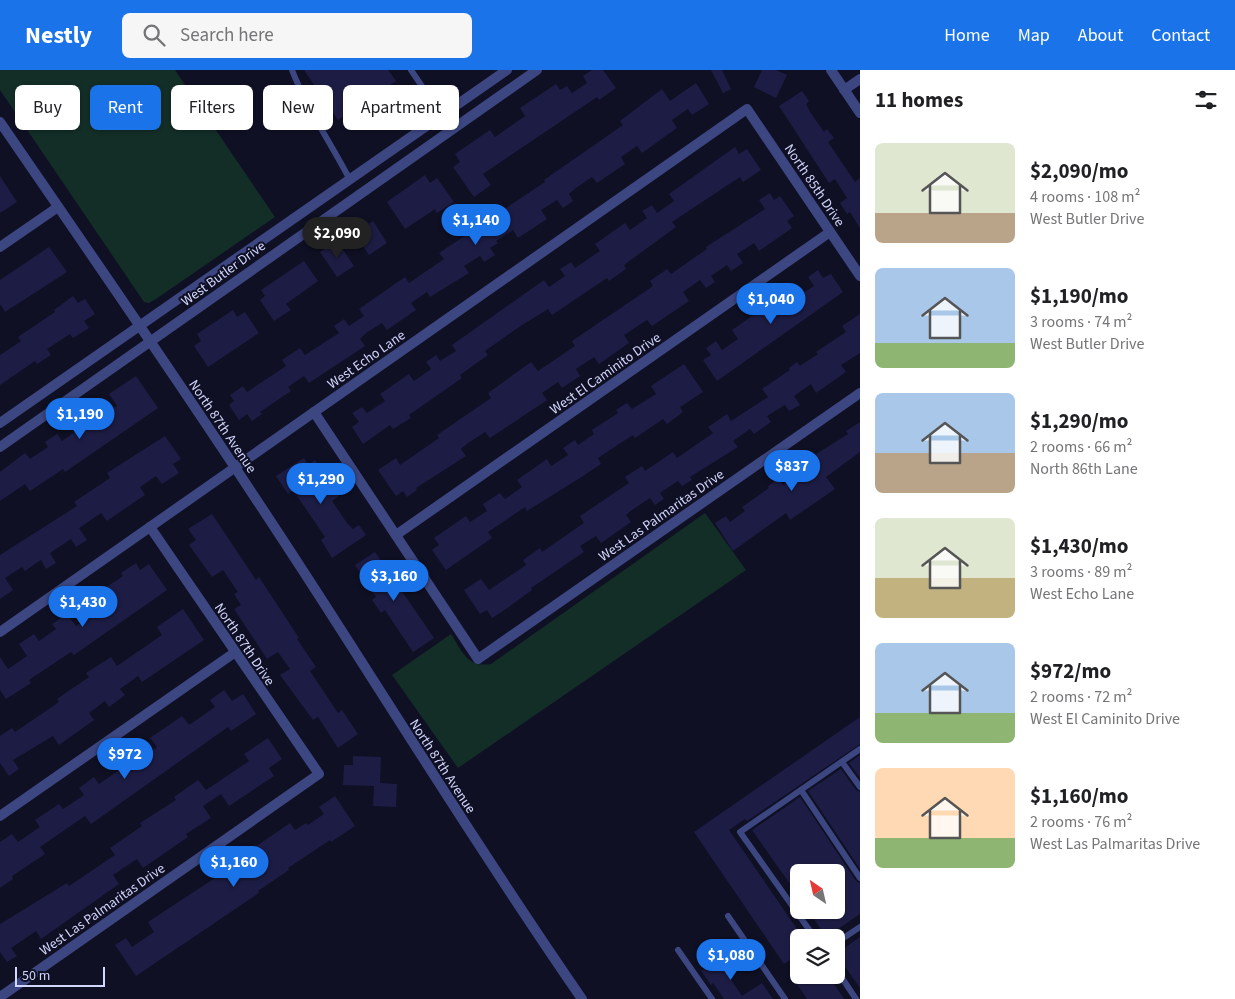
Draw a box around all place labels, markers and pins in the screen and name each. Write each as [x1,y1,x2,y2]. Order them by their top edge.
pin: $1,140 [435,204,517,246]
pin: $2,090 [296,216,378,259]
pin: $1,040 [730,282,812,325]
pin: $1,190 [39,398,121,440]
pin: $837 [762,450,822,492]
pin: $1,290 [280,462,362,505]
pin: $3,160 [353,560,435,602]
pin: $1,430 [42,586,124,628]
pin: $972 [95,738,155,780]
pin: $1,160 [193,846,275,888]
pin: $1,080 [690,938,772,981]

